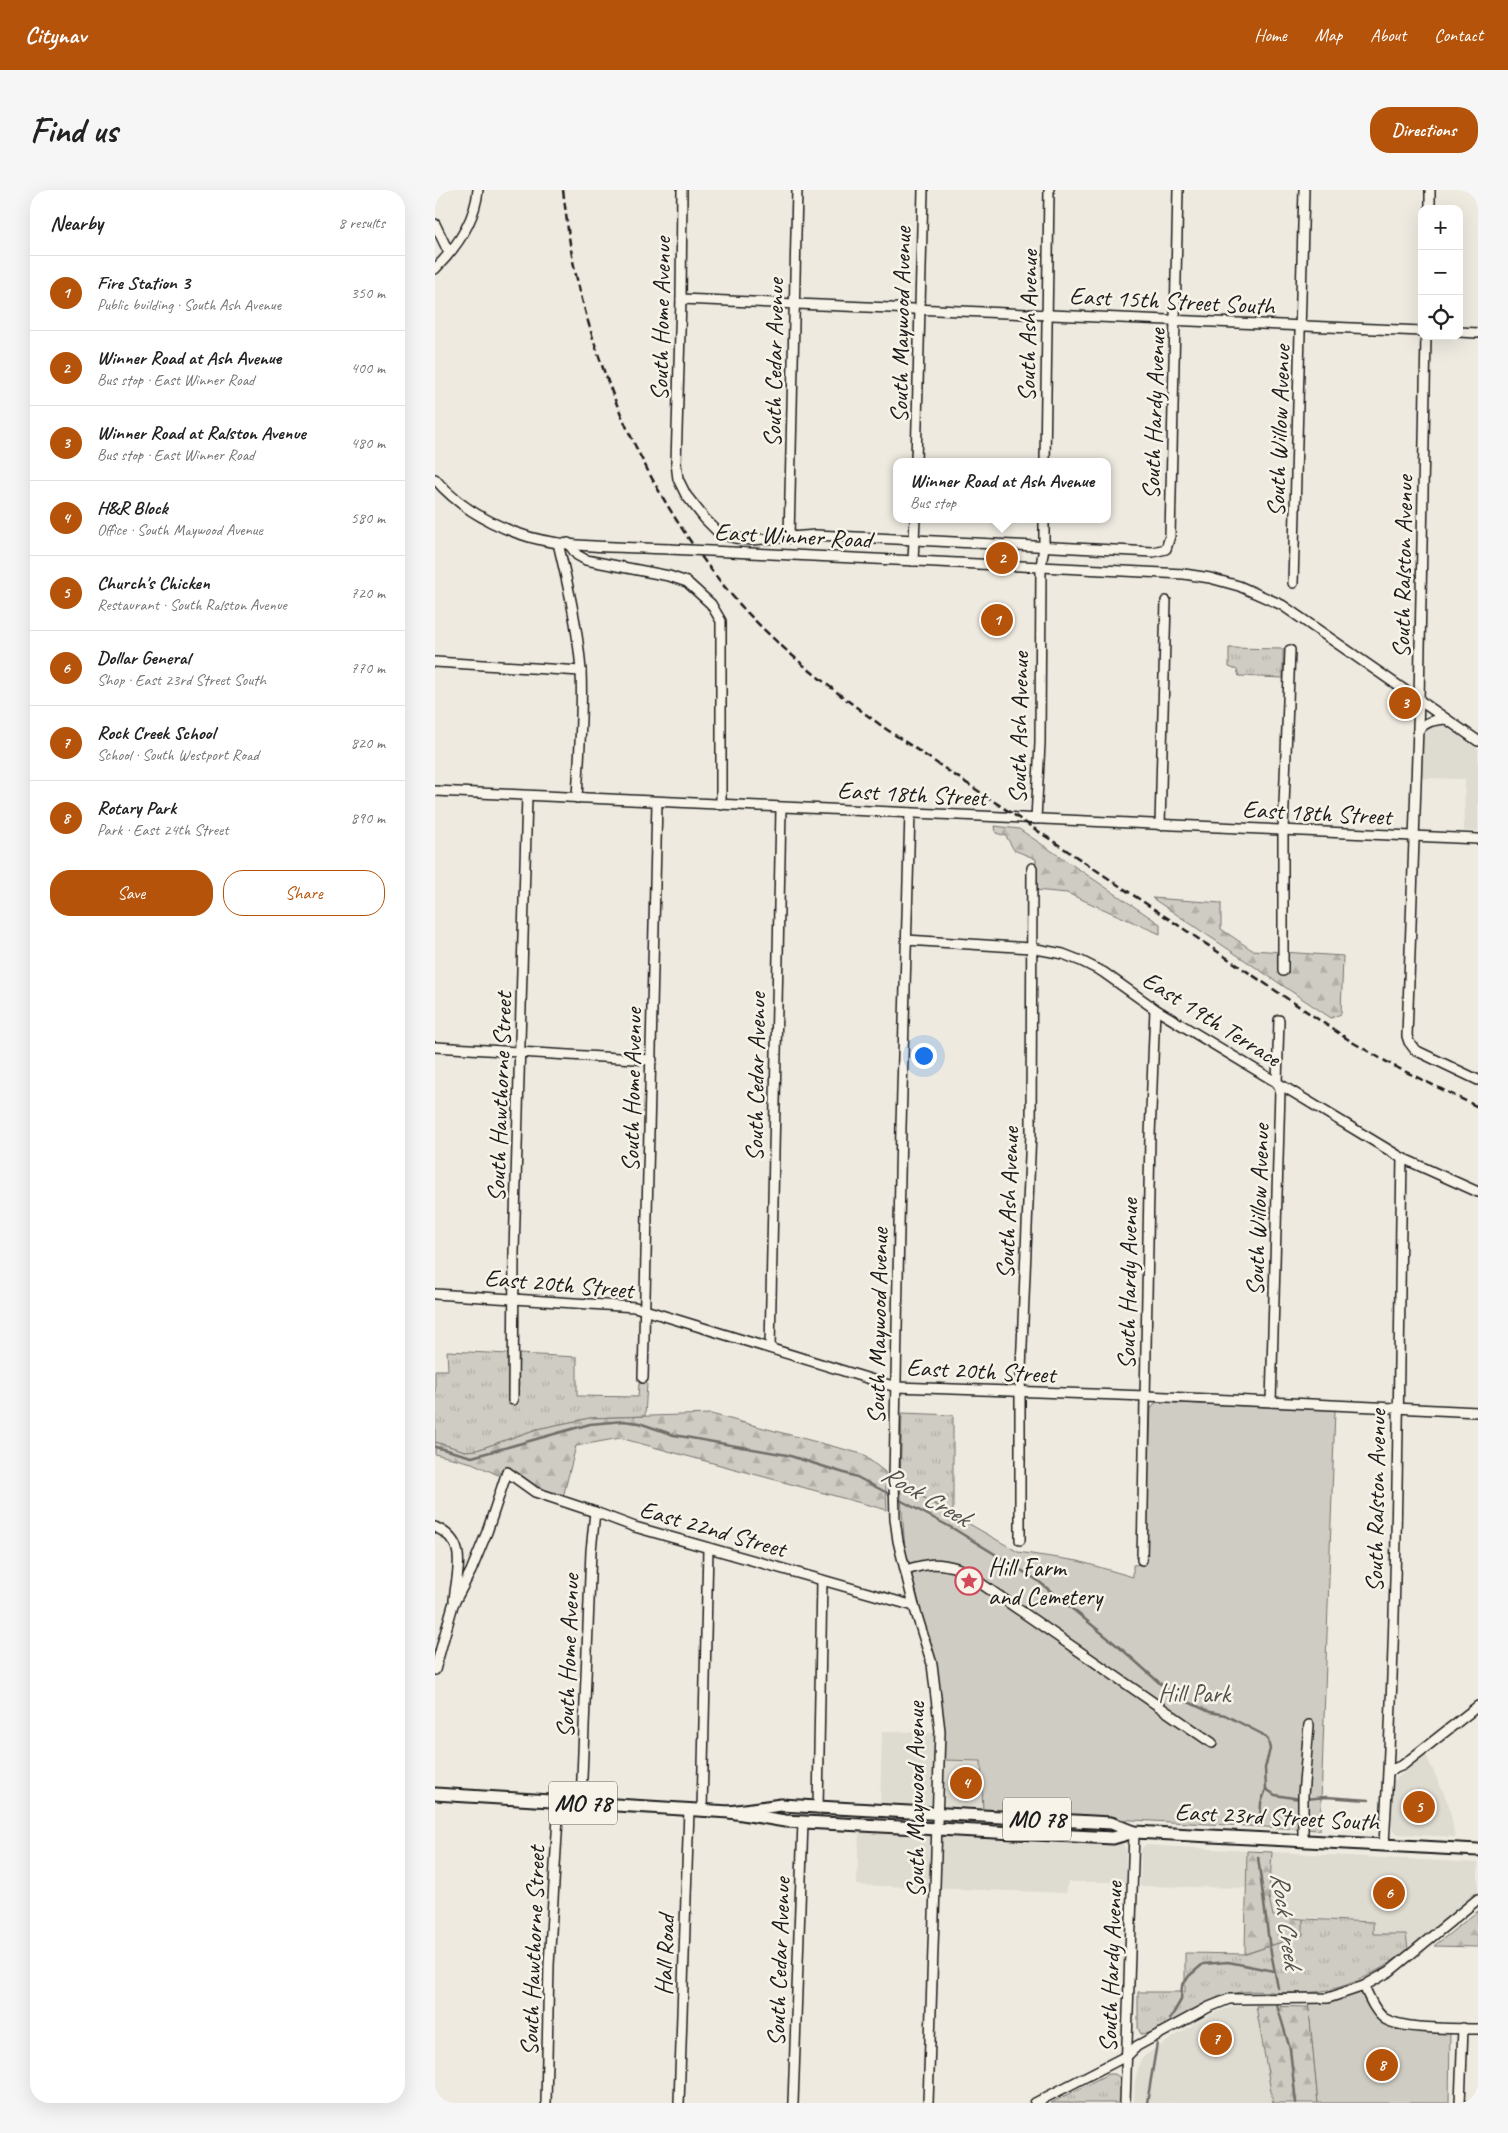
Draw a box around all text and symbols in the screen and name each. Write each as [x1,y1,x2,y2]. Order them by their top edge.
text: Citynav [25,20,86,50]
text: Home [1254,24,1287,46]
text: Map [1315,24,1342,46]
text: About [1370,24,1406,46]
text: Contact [1434,24,1483,46]
button: Directions [1370,107,1478,153]
text: Find us [30,108,117,153]
map controls [1418,205,1463,340]
button: + [1418,205,1463,250]
text: Nearby [50,210,103,236]
text: 8 results [338,213,385,233]
street label: South Maywood Avenue [883,225,919,423]
street label: South Home Avenue [644,235,678,401]
street label: South Ash Avenue [1011,248,1045,402]
button: − [1418,250,1463,295]
text: Fire Station 3 [97,271,190,295]
street label: South Cedar Avenue [757,276,792,448]
street label: East 15th Street South [1069,280,1277,322]
text: 1 [62,283,70,303]
text: 350 m [351,283,385,303]
text: Public building · South Ash Avenue [97,295,281,315]
button: locate [1418,295,1463,340]
street label: South Hardy Avenue [1135,326,1173,500]
street label: South Willow Avenue [1260,343,1298,518]
text: Winner Road at Ash Avenue [97,346,281,370]
text: 2 [62,358,70,378]
text: 400 m [351,358,385,378]
text: Bus stop · East Winner Road [97,370,254,390]
text: Winner Road at Ralston Avenue [97,421,306,445]
text: 3 [62,433,70,453]
text: 480 m [351,433,385,453]
text: Bus stop · East Winner Road [97,445,254,465]
popup [893,458,1111,523]
text: Winner Road at Ash Avenue [910,469,1094,493]
street label: South Ralston Avenue [1385,473,1421,659]
text: Bus stop [910,493,956,513]
text: H&R Block [97,496,168,520]
text: 4 [62,508,70,528]
text: 580 m [351,508,385,528]
street label: East Winner Road [714,516,875,556]
text: Office · South Maywood Avenue [97,520,263,540]
pin: 2 [986,539,1018,577]
text: Church's Chicken [97,571,210,595]
text: 5 [63,583,69,603]
text: 720 m [351,583,385,603]
text: Restaurant · South Ralston Avenue [97,595,287,615]
pin: 1 [981,601,1013,639]
text: Dollar General [97,646,190,670]
street label: South Ash Avenue [1002,650,1036,804]
text: 6 [62,658,70,678]
text: 770 m [351,658,385,678]
text: Shop · East 23rd Street South [97,670,266,690]
pin: 3 [1389,684,1421,722]
text: Rock Creek School [97,721,215,745]
text: 7 [62,733,70,753]
text: 820 m [351,733,385,753]
text: School · South Westport Road [97,745,259,765]
street label: East 18th Street [837,774,990,814]
street label: East 18th Street [1242,793,1395,833]
text: Rotary Park [97,796,176,820]
text: 8 [62,808,70,828]
text: 890 m [351,808,385,828]
text: Park · East 24th Street [97,820,229,840]
button: Save [50,870,213,916]
button: Share [223,870,385,916]
street label: East 19th Terrace [1136,964,1288,1075]
street label: South Hawthorne Street [480,989,520,1202]
street label: South Cedar Avenue [739,990,774,1162]
street label: South Home Avenue [615,1006,649,1172]
your location [911,1043,937,1069]
street label: South Willow Avenue [1239,1122,1277,1297]
street label: South Ash Avenue [989,1125,1027,1280]
street label: South Hardy Avenue [1111,1196,1146,1370]
street label: South Maywood Avenue [860,1226,896,1424]
street label: East 20th Street [483,1262,637,1307]
street label: East 20th Street [906,1351,1059,1391]
street label: South Ralston Avenue [1358,1407,1394,1593]
water label: Rock Creek [876,1457,980,1536]
street label: East 22nd Street [636,1493,792,1566]
place label: Hill Farm and Cemetery [988,1552,1105,1613]
place icon: Hill Farm and Cemetery [954,1566,984,1596]
street label: South Home Avenue [549,1572,587,1739]
park label: Hill Park [1158,1678,1232,1710]
street label: South Maywood Avenue [900,1700,932,1898]
pin: 4 [950,1764,982,1802]
road number: MO 78 [549,1782,617,1825]
pin: 5 [1403,1788,1435,1826]
street label: East 23rd Street South [1174,1796,1381,1838]
road number: MO 78 [1003,1798,1071,1840]
street label: South Hawthorne Street [513,1843,553,2056]
water label: Rock Creek [1263,1870,1310,1974]
pin: 6 [1373,1874,1405,1912]
street label: South Cedar Avenue [760,1875,798,2047]
street label: South Hardy Avenue [1092,1879,1130,2053]
street label: Hall Road [648,1911,683,1996]
pin: 7 [1200,2020,1232,2058]
pin: 8 [1366,2046,1398,2084]

